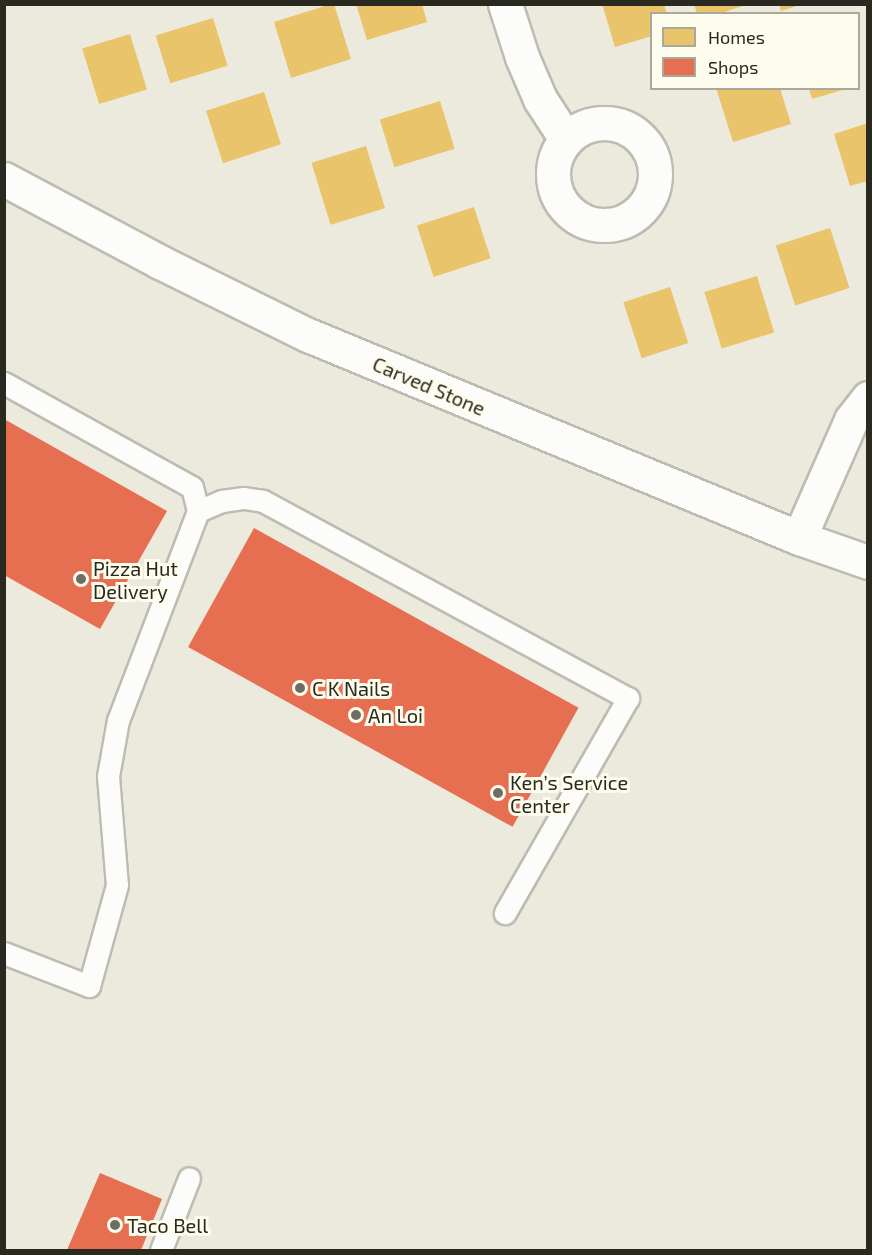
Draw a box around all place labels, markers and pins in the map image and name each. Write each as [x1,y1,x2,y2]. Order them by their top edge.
place label: Pizza Hut Delivery [93,556,178,603]
marker: Pizza Hut Delivery [74,572,88,586]
place label: C K Nails [312,676,390,700]
marker: C K Nails [293,681,307,695]
place label: An Loi [368,703,423,727]
marker: An Loi [349,708,363,722]
place label: Ken’s Service Center [510,770,628,817]
marker: Ken’s Service Center [491,786,505,800]
place label: Taco Bell [127,1213,208,1237]
marker: Taco Bell [108,1218,122,1232]

